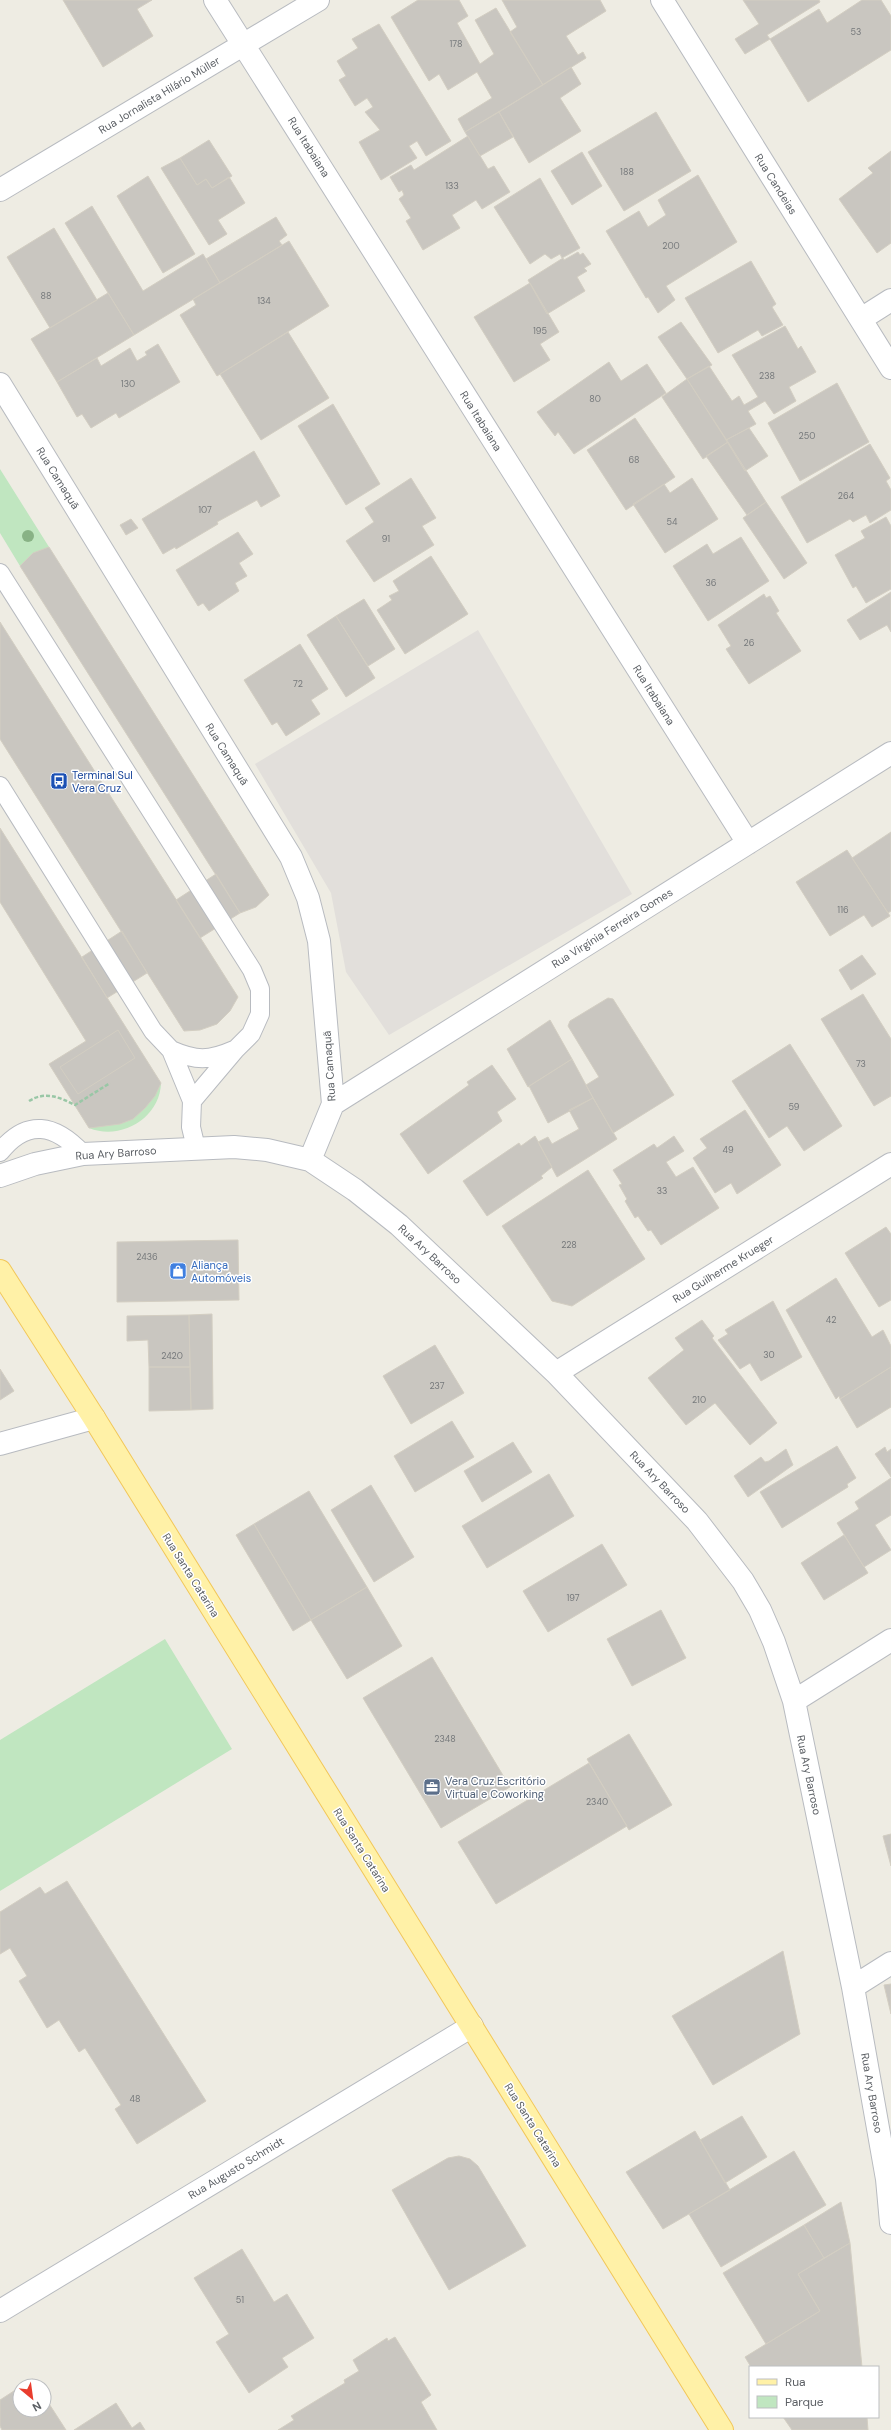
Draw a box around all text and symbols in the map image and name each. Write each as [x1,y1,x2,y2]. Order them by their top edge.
house number: 53 [851,26,861,38]
house number: 178 [450,38,462,50]
street label: Rua Jornalista Hilário Müller [96,53,222,137]
street label: Rua Itabaiana [285,114,333,180]
street label: Rua Candeias [752,151,800,217]
house number: 188 [620,166,634,178]
house number: 133 [445,180,459,192]
house number: 200 [662,240,680,252]
house number: 88 [41,290,51,302]
house number: 134 [257,295,271,307]
house number: 195 [533,325,547,337]
house number: 238 [759,370,775,382]
house number: 130 [121,378,135,390]
street label: Rua Itabaiana [457,388,505,454]
house number: 80 [589,393,601,405]
house number: 250 [799,430,815,442]
street label: Rua Camaquã [33,444,83,512]
house number: 68 [628,454,640,466]
house number: 264 [838,490,855,502]
house number: 107 [198,504,212,516]
house number: 54 [667,516,678,528]
house number: 91 [382,533,390,545]
house number: 36 [706,577,717,589]
house number: 26 [744,637,755,649]
street label: Rua Itabaiana [630,662,678,728]
house number: 72 [293,678,303,690]
street label: Rua Camaquã [202,720,252,788]
place label: Terminal Sul Vera Cruz [72,768,133,795]
bus stop icon: Terminal Sul Vera Cruz [49,771,69,791]
street label: Rua Virgínia Ferreira Gomes [549,885,675,971]
house number: 116 [837,904,849,916]
street label: Rua Camaquã [320,1030,338,1102]
house number: 73 [856,1058,866,1070]
house number: 59 [789,1101,800,1113]
street label: Rua Ary Barroso [75,1143,157,1163]
house number: 49 [722,1144,734,1156]
house number: 33 [657,1185,667,1197]
street label: Rua Ary Barroso [396,1221,464,1287]
street label: Rua Guilherme Krueger [670,1232,776,1306]
house number: 228 [561,1239,577,1251]
house number: 2436 [136,1251,158,1263]
place label: Aliança Automóveis [191,1258,251,1285]
shop icon: Aliança Automóveis [168,1261,188,1281]
house number: 42 [826,1314,836,1326]
house number: 30 [763,1349,775,1361]
house number: 2420 [161,1350,183,1362]
house number: 237 [429,1380,445,1392]
house number: 210 [692,1394,706,1406]
street label: Rua Ary Barroso [627,1448,693,1516]
street label: Rua Santa Catarina [159,1530,223,1620]
house number: 197 [566,1592,580,1604]
house number: 2348 [434,1733,456,1745]
street label: Rua Ary Barroso [794,1734,824,1816]
place label: Vera Cruz Escritório Virtual e Coworking [445,1774,546,1801]
office icon: Vera Cruz Escritório Virtual e Coworking [422,1777,442,1797]
house number: 2340 [586,1796,608,1808]
street label: Rua Santa Catarina [330,1805,394,1895]
street label: Rua Ary Barroso [858,2052,886,2134]
street label: Rua Santa Catarina [501,2080,565,2170]
house number: 48 [130,2093,140,2105]
street label: Rua Augusto Schmidt [186,2134,286,2202]
house number: 51 [236,2294,244,2306]
legend [749,2366,879,2418]
text: Rua [785,2374,806,2390]
north arrow [12,2378,52,2418]
text: Parque [785,2394,824,2410]
text: N [30,2399,44,2415]

